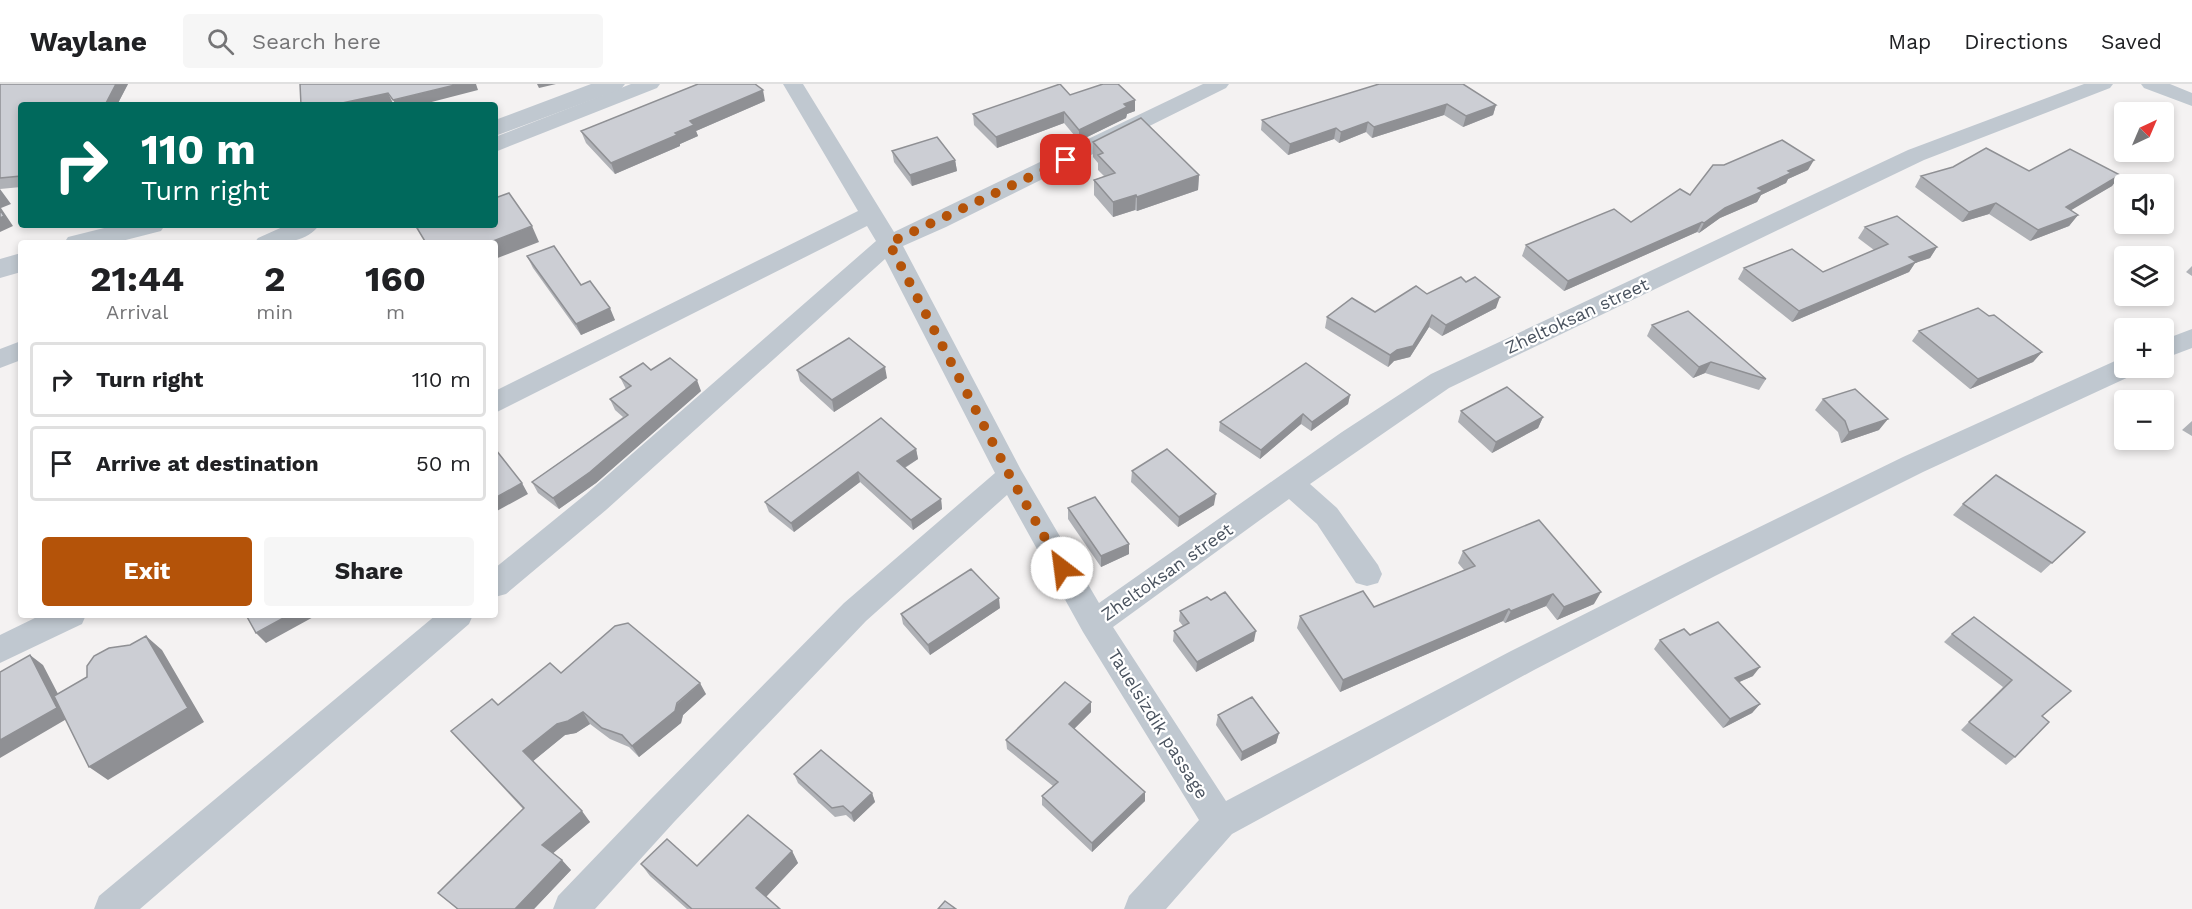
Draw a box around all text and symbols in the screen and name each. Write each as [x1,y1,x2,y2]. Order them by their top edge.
search box [183,14,603,68]
text: Waylane [30,25,147,58]
icon: search [204,25,237,58]
text: Search here [252,29,381,54]
text: Map [1888,29,1931,54]
text: Directions [1964,29,2068,54]
text: Saved [2101,29,2162,54]
north arrow [2114,102,2174,162]
map controls [2114,102,2174,450]
text: 110 m [141,125,256,174]
icon: right [42,126,120,204]
pin [1040,134,1091,185]
icon: arrive [1049,143,1082,176]
button: sound [2114,174,2174,234]
text: Turn right [141,175,270,207]
button: layers [2114,246,2174,306]
text: 21:44 [90,258,184,300]
text: 2 [264,258,285,300]
text: 160 [365,258,426,300]
street label: Zheltoksan street [1502,273,1652,358]
text: Arrival [106,300,168,324]
text: min [256,300,293,324]
text: m [386,300,405,324]
button: + [2114,318,2174,378]
icon: right [45,363,78,396]
text: Turn right [96,367,203,392]
text: 110 m [412,367,471,392]
button: − [2114,390,2174,450]
icon: arrive [45,447,78,480]
text: Arrive at destination [96,451,319,476]
text: 50 m [416,451,471,476]
street label: Zheltoksan street [1097,518,1237,625]
position arrow [1030,536,1094,600]
button: Exit [42,537,252,606]
button: Share [264,537,474,606]
street label: Tauelsizdik passage [1104,645,1213,802]

